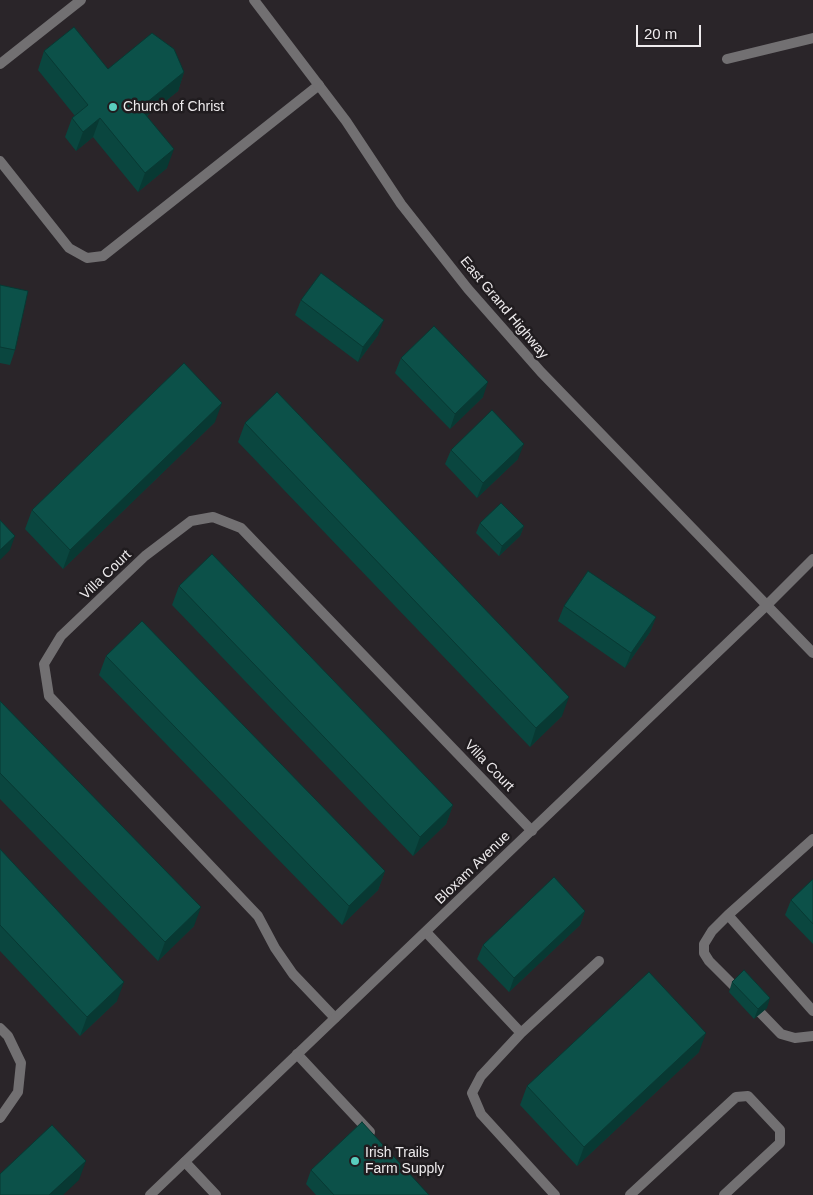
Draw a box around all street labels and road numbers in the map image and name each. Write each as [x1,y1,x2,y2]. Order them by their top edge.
street label: East Grand Highway [456,253,552,363]
street label: Villa Court [77,547,135,603]
street label: Villa Court [461,737,517,795]
street label: Bloxam Avenue [432,828,514,908]

